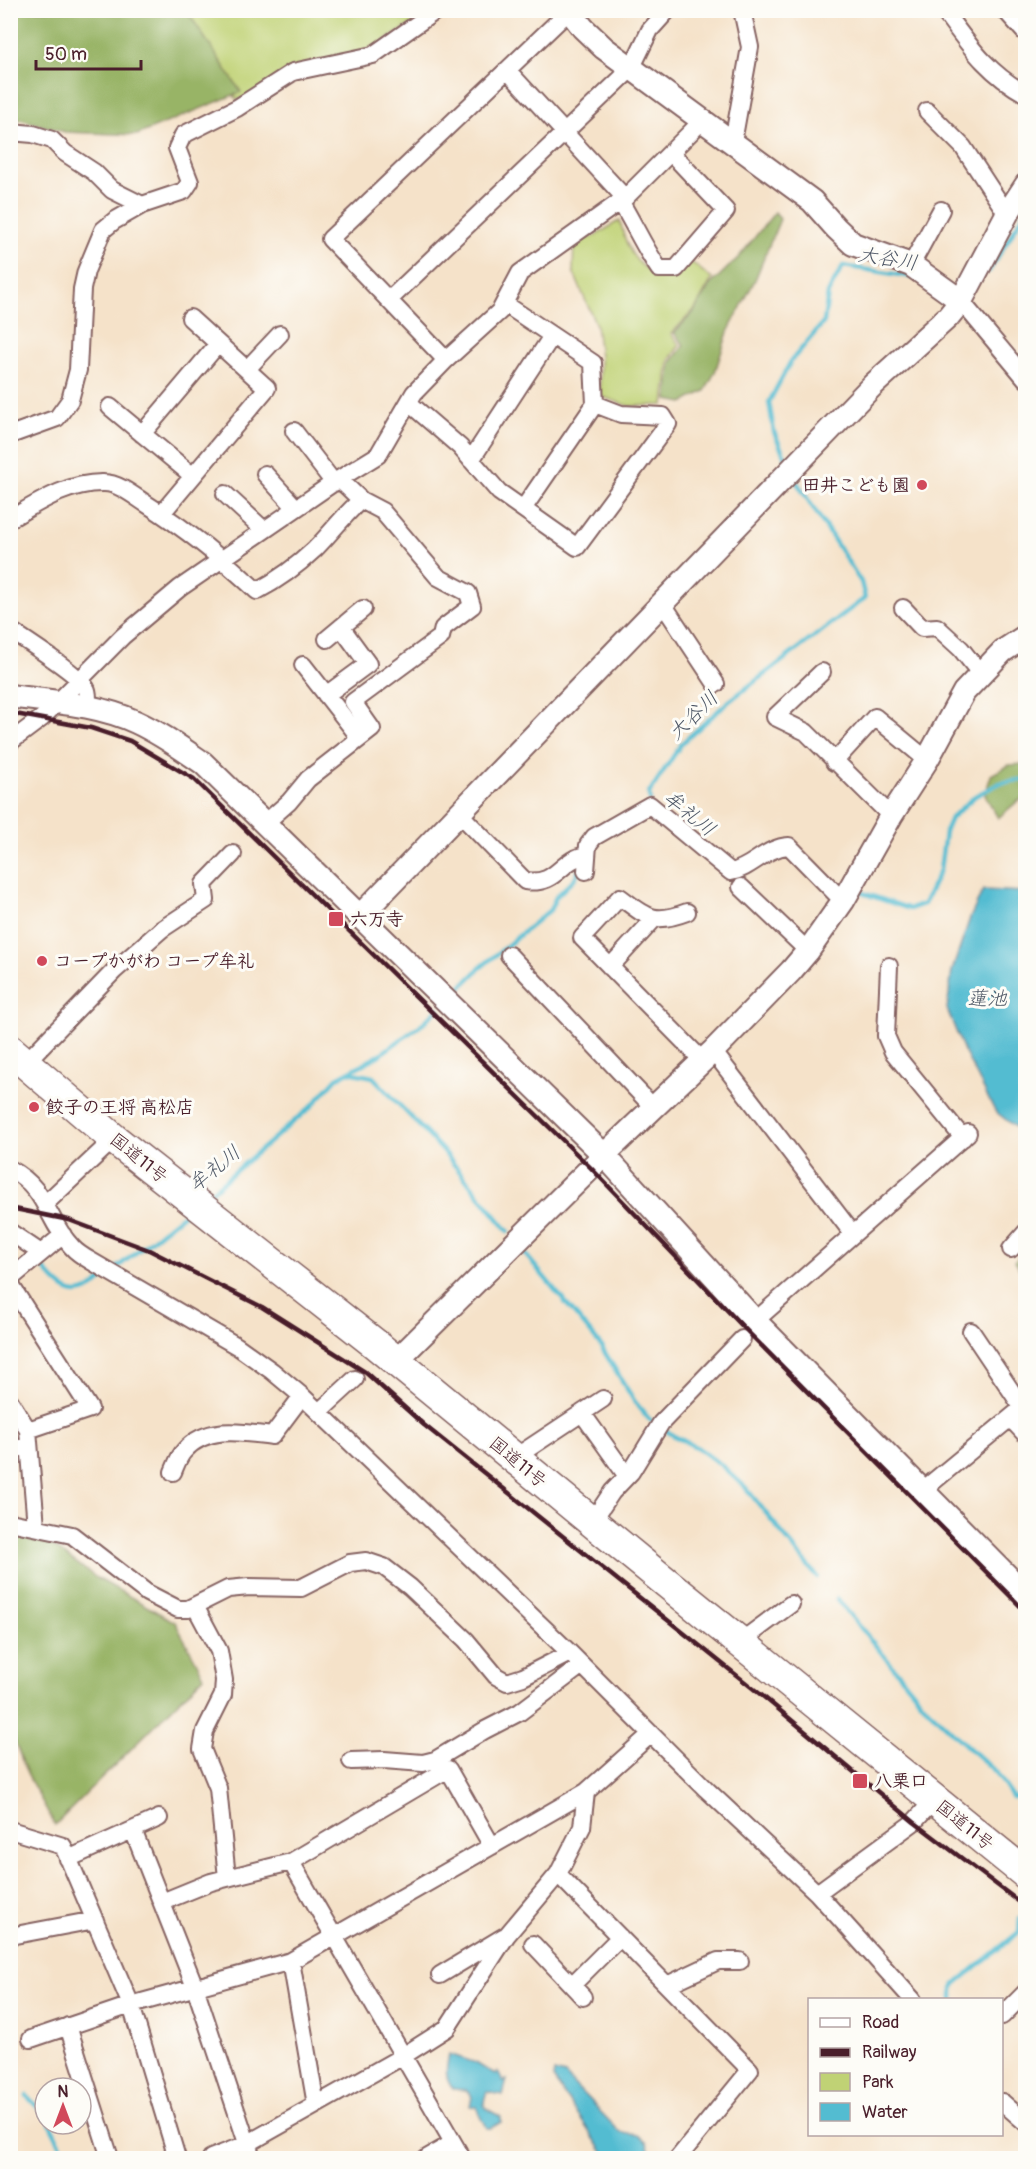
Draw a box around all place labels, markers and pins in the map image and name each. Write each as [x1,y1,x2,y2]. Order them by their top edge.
place label: 田井こども園 [802,474,910,497]
marker: 田井こども園 [915,478,929,492]
place label: 六万寺 [350,908,404,931]
marker: 六万寺 [327,910,345,928]
place label: コープかがわ コープ牟礼 [54,950,254,973]
marker: コープかがわ コープ牟礼 [35,954,49,968]
place label: 餃子の王将 高松店 [46,1096,194,1119]
marker: 餃子の王将 高松店 [27,1100,41,1114]
place label: 八栗口 [874,1770,928,1793]
marker: 八栗口 [851,1772,869,1790]

